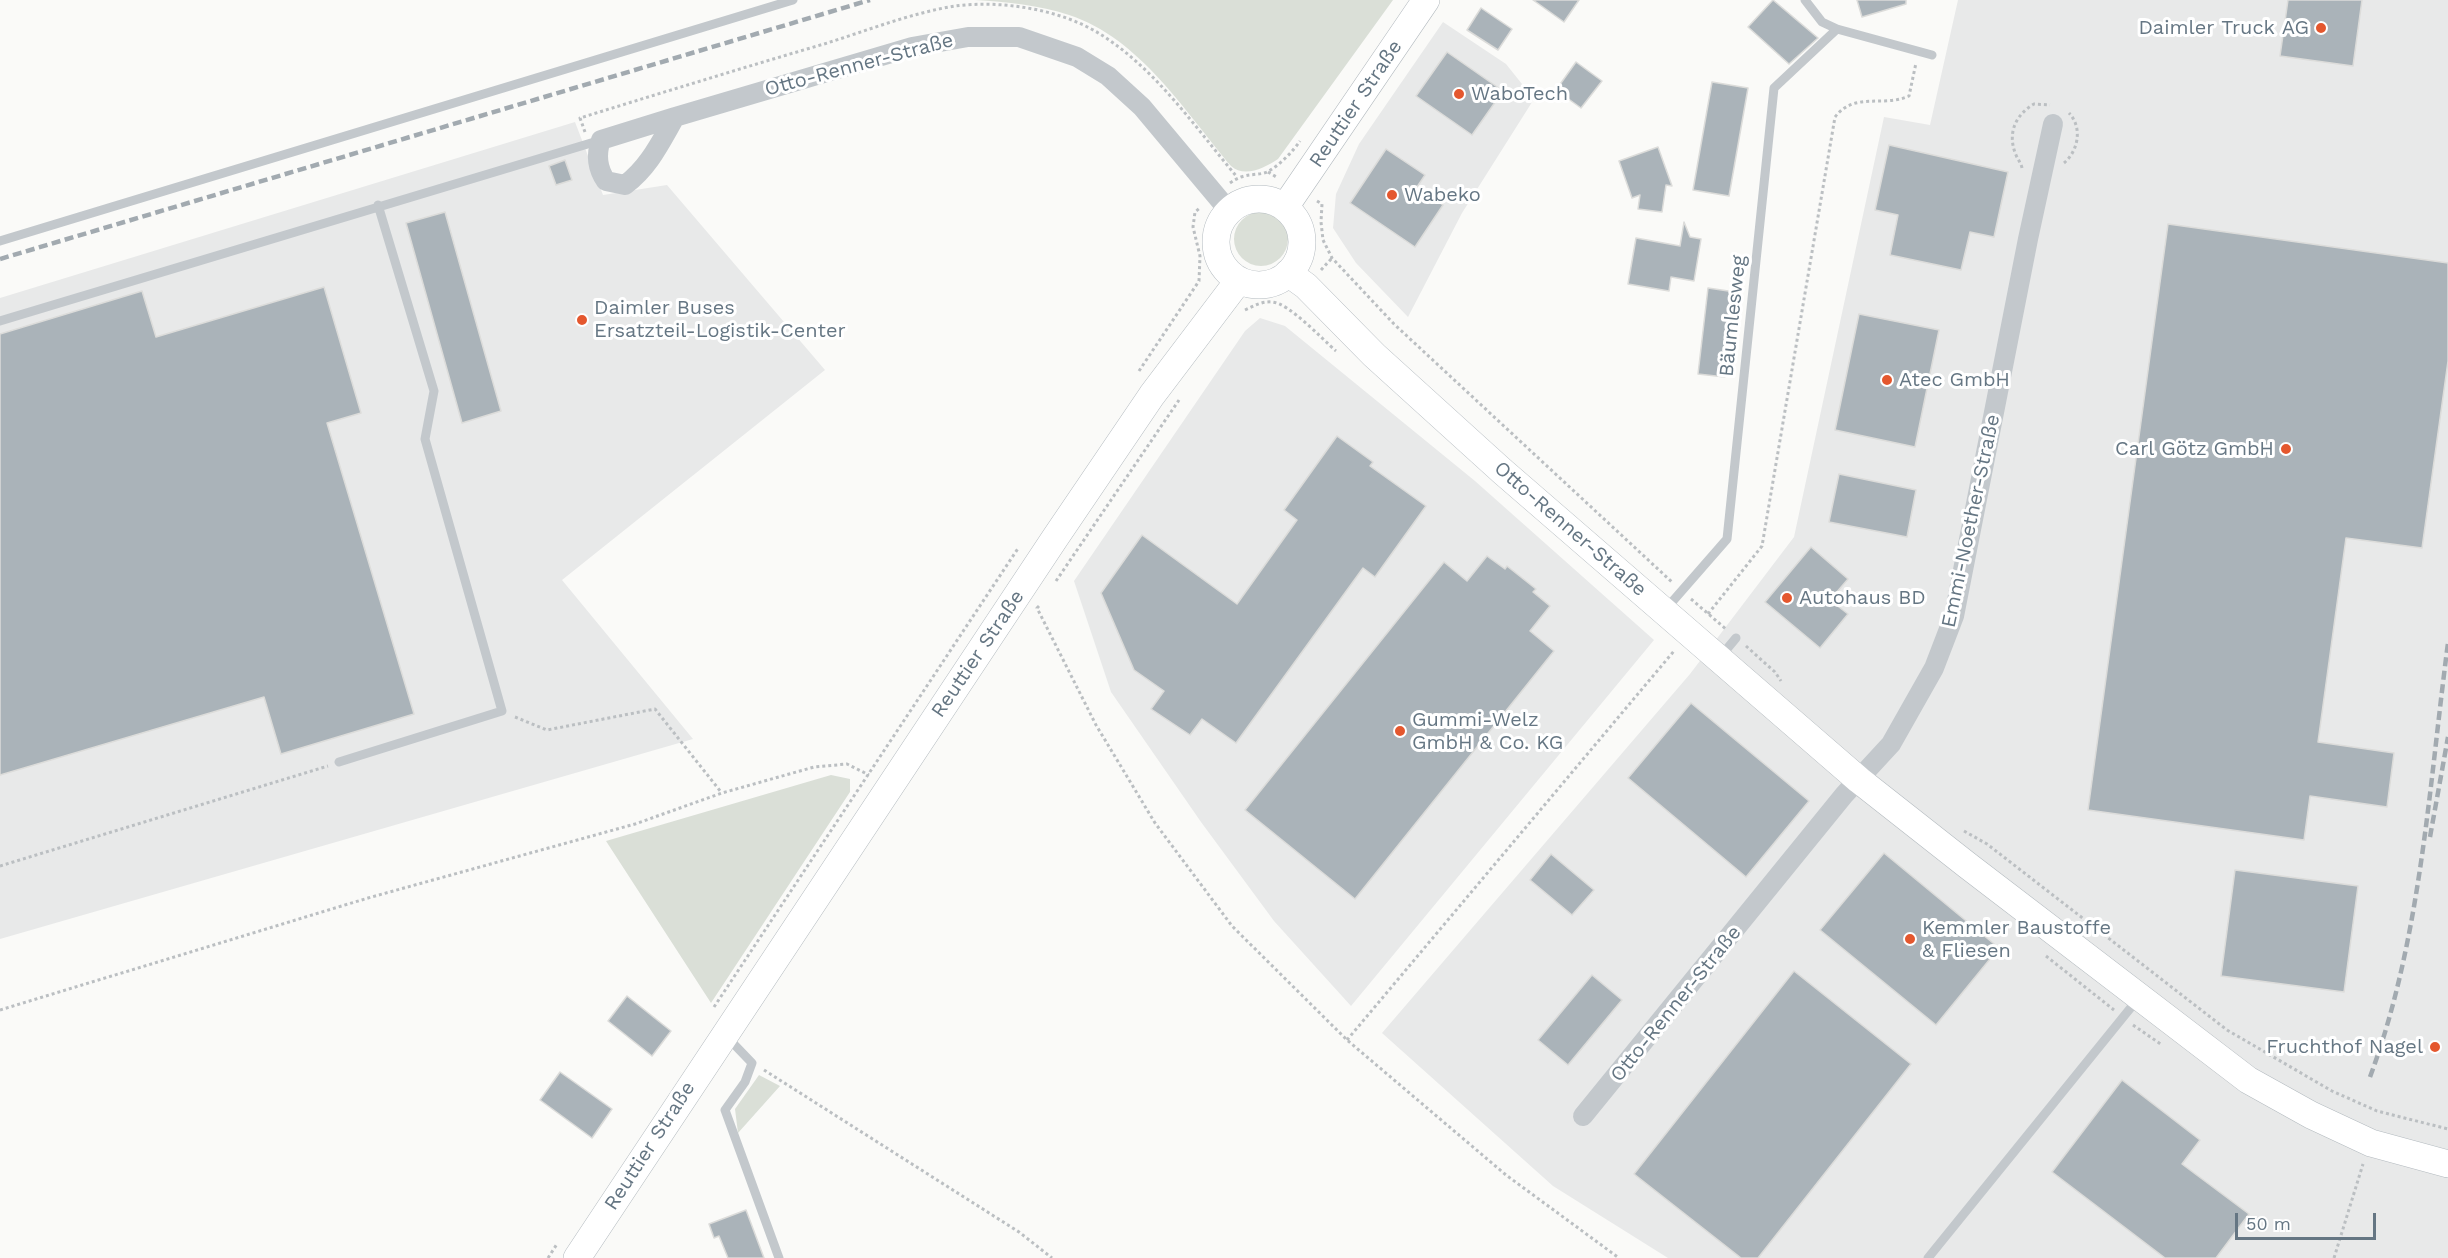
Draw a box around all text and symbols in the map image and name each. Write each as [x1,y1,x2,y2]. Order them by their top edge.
place label: Daimler Truck AG [2138,16,2309,40]
marker: Daimler Truck AG [2314,21,2328,35]
street label: Otto-Renner-Straße [762,28,956,102]
street label: Reuttier Straße [1305,36,1407,172]
place label: WaboTech [1471,82,1568,106]
marker: WaboTech [1452,87,1466,101]
place label: Wabeko [1404,183,1481,207]
marker: Wabeko [1385,188,1399,202]
street label: Bäumlesweg [1715,254,1751,378]
place label: Daimler Buses Ersatzteil-Logistik-Center [594,296,846,343]
marker: Daimler Buses Ersatzteil-Logistik-Center [575,313,589,327]
place label: Atec GmbH [1899,368,2010,392]
marker: Atec GmbH [1880,373,1894,387]
street label: Emmi-Noether-Straße [1937,412,2005,630]
place label: Carl Götz GmbH [2115,437,2274,461]
marker: Carl Götz GmbH [2279,442,2293,456]
street label: Otto-Renner-Straße [1489,456,1651,602]
street label: Reuttier Straße [927,586,1029,722]
place label: Autohaus BD [1799,586,1926,610]
marker: Autohaus BD [1780,591,1794,605]
place label: Gummi-Welz GmbH & Co. KG [1412,708,1563,755]
marker: Gummi-Welz GmbH & Co. KG [1393,724,1407,738]
place label: Kemmler Baustoffe & Fliesen [1922,916,2111,963]
street label: Otto-Renner-Straße [1606,921,1746,1087]
marker: Kemmler Baustoffe & Fliesen [1903,932,1917,946]
place label: Fruchthof Nagel [2266,1035,2423,1059]
marker: Fruchthof Nagel [2428,1040,2442,1054]
street label: Reuttier Straße [600,1077,700,1215]
scale bar [2238,1201,2379,1239]
text: 50 m [2246,1213,2291,1234]

